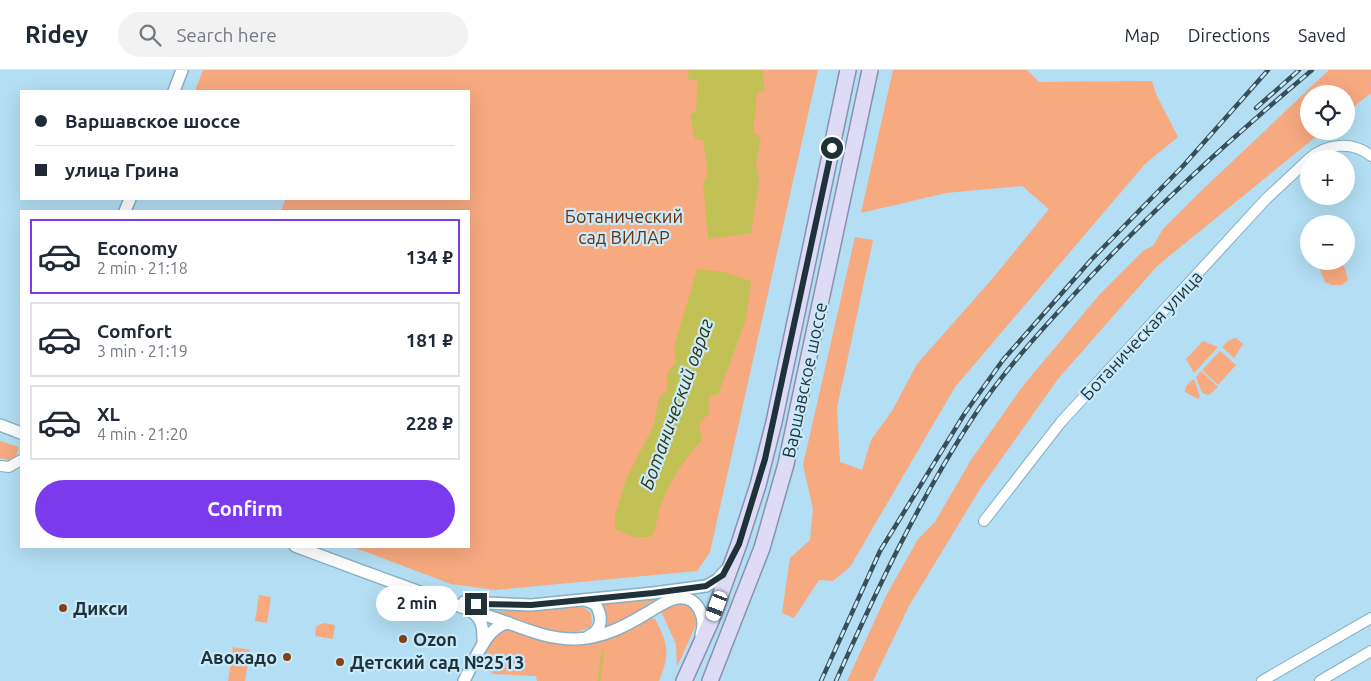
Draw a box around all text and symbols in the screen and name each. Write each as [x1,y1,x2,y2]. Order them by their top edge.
search box [118,12,468,57]
text: Ridey [25,21,88,48]
icon: search [136,21,164,49]
text: Search here [176,24,277,46]
text: Map [1124,25,1160,45]
text: Directions [1188,25,1270,45]
text: Saved [1298,25,1346,45]
map controls [1300,85,1355,270]
button: locate [1300,85,1355,140]
text: Варшавское шоссе [65,110,240,132]
route start [821,137,843,159]
button: + [1300,150,1355,205]
text: улица Грина [65,159,179,181]
park label: Ботанический сад ВИЛАР [565,206,683,247]
button: − [1300,215,1355,270]
icon: car [37,234,82,279]
text: Economy [97,237,178,259]
text: 134 ₽ [406,246,453,268]
text: 2 min · 21:18 [97,259,188,277]
street label: Ботаническая улица [1076,266,1206,404]
street label: Варшавское шоссе [778,300,830,460]
water label: Ботанический овраг [635,316,717,492]
icon: car [37,317,82,362]
text: Comfort [97,320,172,342]
text: 181 ₽ [406,329,453,351]
text: 3 min · 21:19 [97,342,188,360]
icon: car [37,400,82,445]
text: XL [97,403,120,425]
text: 228 ₽ [406,412,453,434]
text: 4 min · 21:20 [97,425,188,443]
button: Confirm [35,480,455,538]
callout: 2 min [376,586,458,622]
car [704,589,729,623]
route end [465,593,487,615]
text: 2 min [397,594,437,612]
place label: Дикси [73,598,128,618]
marker: Дикси [57,602,69,614]
place label: Ozon [413,629,457,649]
marker: Ozon [397,633,409,645]
place label: Авокадо [200,647,277,667]
marker: Авокадо [281,651,293,663]
place label: Детский сад №2513 [350,652,524,672]
marker: Детский сад №2513 [334,656,346,668]

